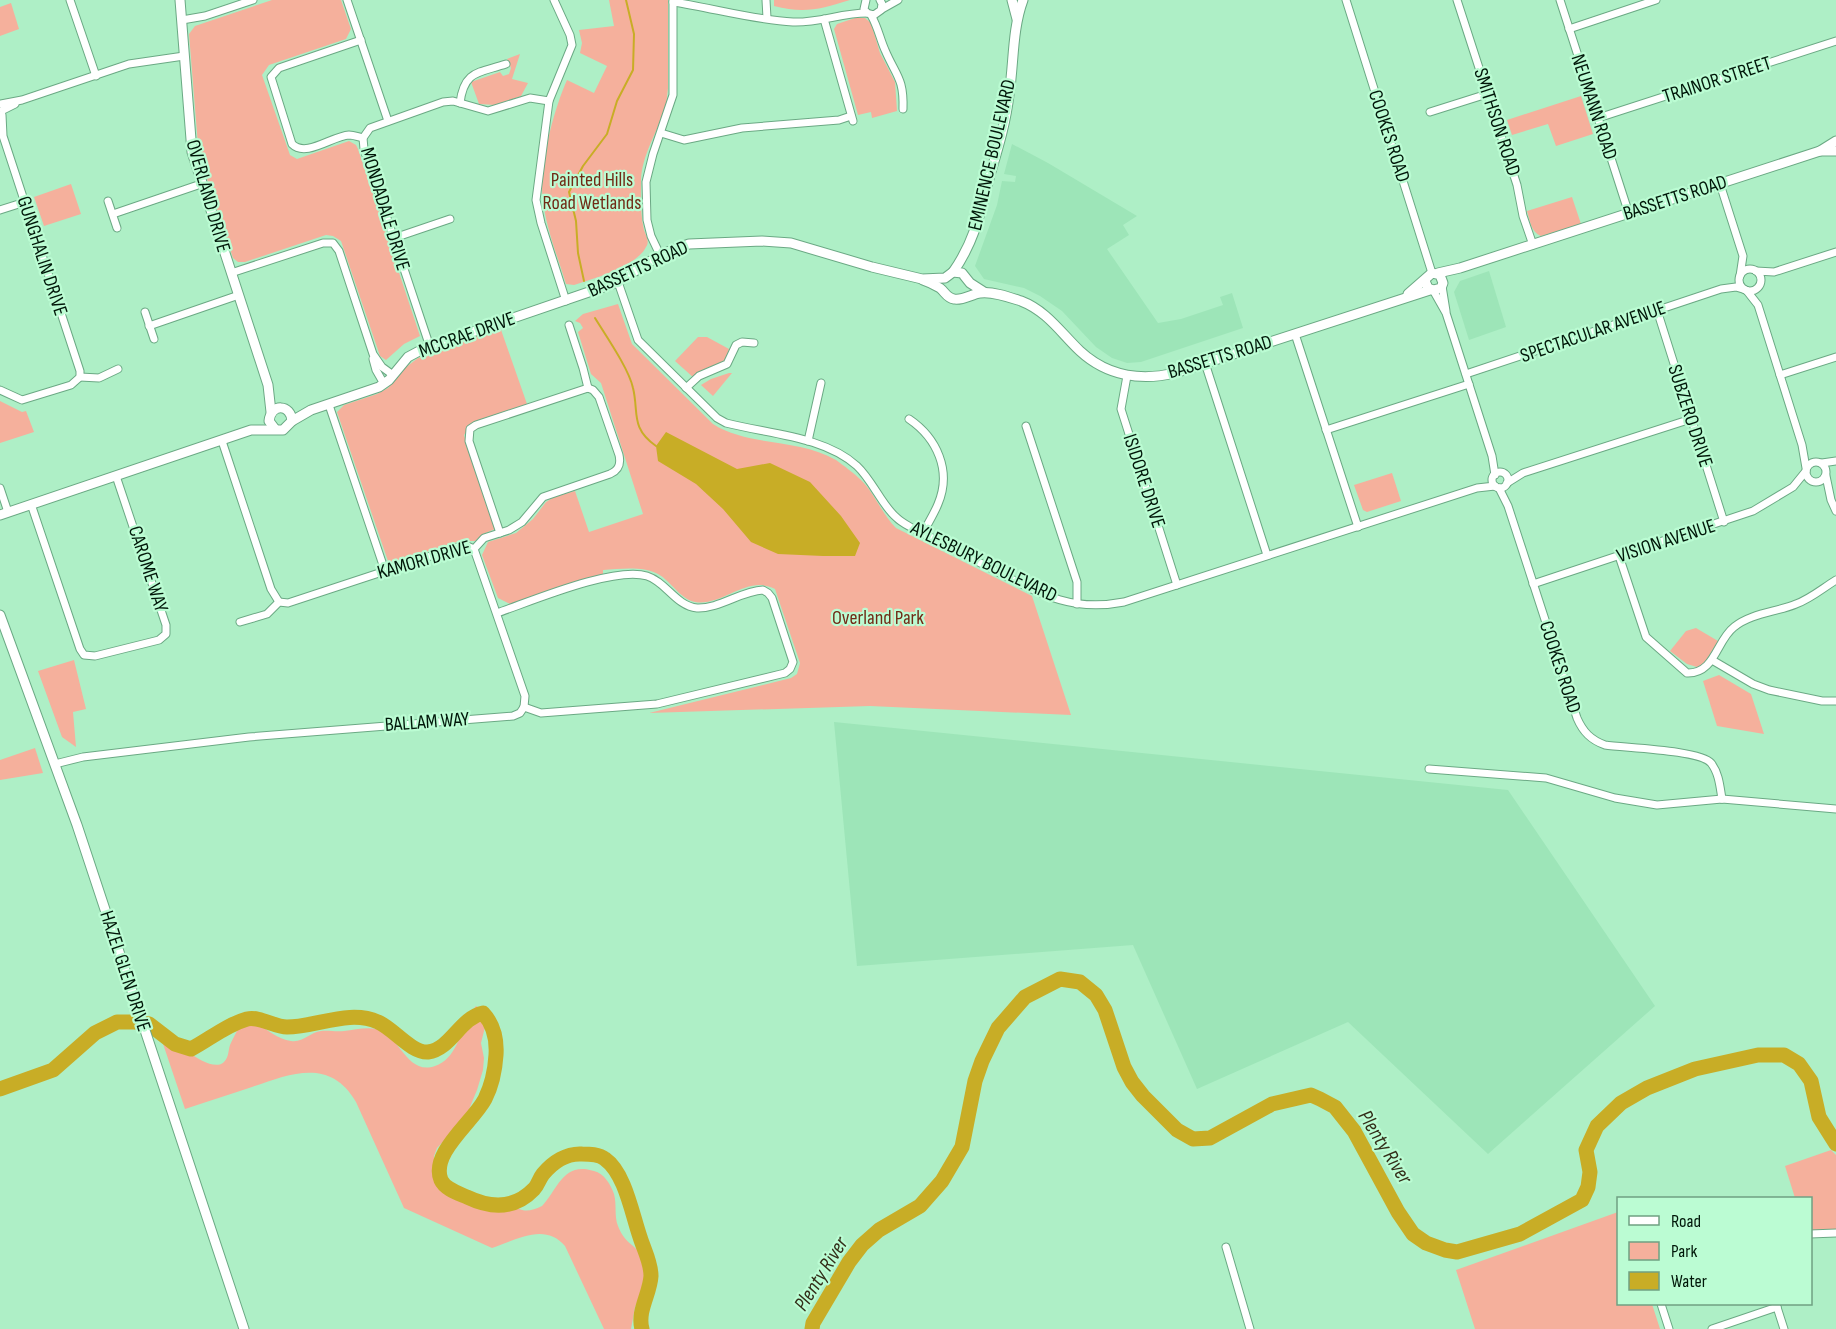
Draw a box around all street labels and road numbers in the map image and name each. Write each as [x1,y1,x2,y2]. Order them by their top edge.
street label: NEUMANN ROAD [1566,51,1622,163]
street label: TRAINOR STREET [1660,51,1774,109]
street label: SMITHSON ROAD [1468,65,1526,179]
street label: EMINENCE BOULEVARD [963,77,1021,233]
street label: COOKES ROAD [1363,87,1415,185]
street label: OVERLAND DRIVE [180,137,236,255]
street label: MONDADALE DRIVE [355,145,415,273]
street label: BASSETTS ROAD [1620,170,1730,226]
street label: GUNGHALIN DRIVE [11,193,73,319]
street label: BASSETTS ROAD [584,235,692,303]
street label: SPECTACULAR AVENUE [1517,296,1669,368]
street label: MCCRAE DRIVE [416,307,518,363]
street label: BASSETTS ROAD [1165,330,1275,384]
street label: SUBZERO DRIVE [1662,362,1718,470]
street label: ISIDORE DRIVE [1118,431,1170,531]
street label: VISION AVENUE [1614,514,1718,568]
street label: AYLESBURY BOULEVARD [906,516,1061,608]
street label: CAROME WAY [123,523,173,616]
street label: KAMORI DRIVE [374,535,474,585]
street label: COOKES ROAD [1534,618,1586,716]
street label: BALLAM WAY [384,707,471,737]
street label: HAZEL GLEN DRIVE [94,908,156,1034]

